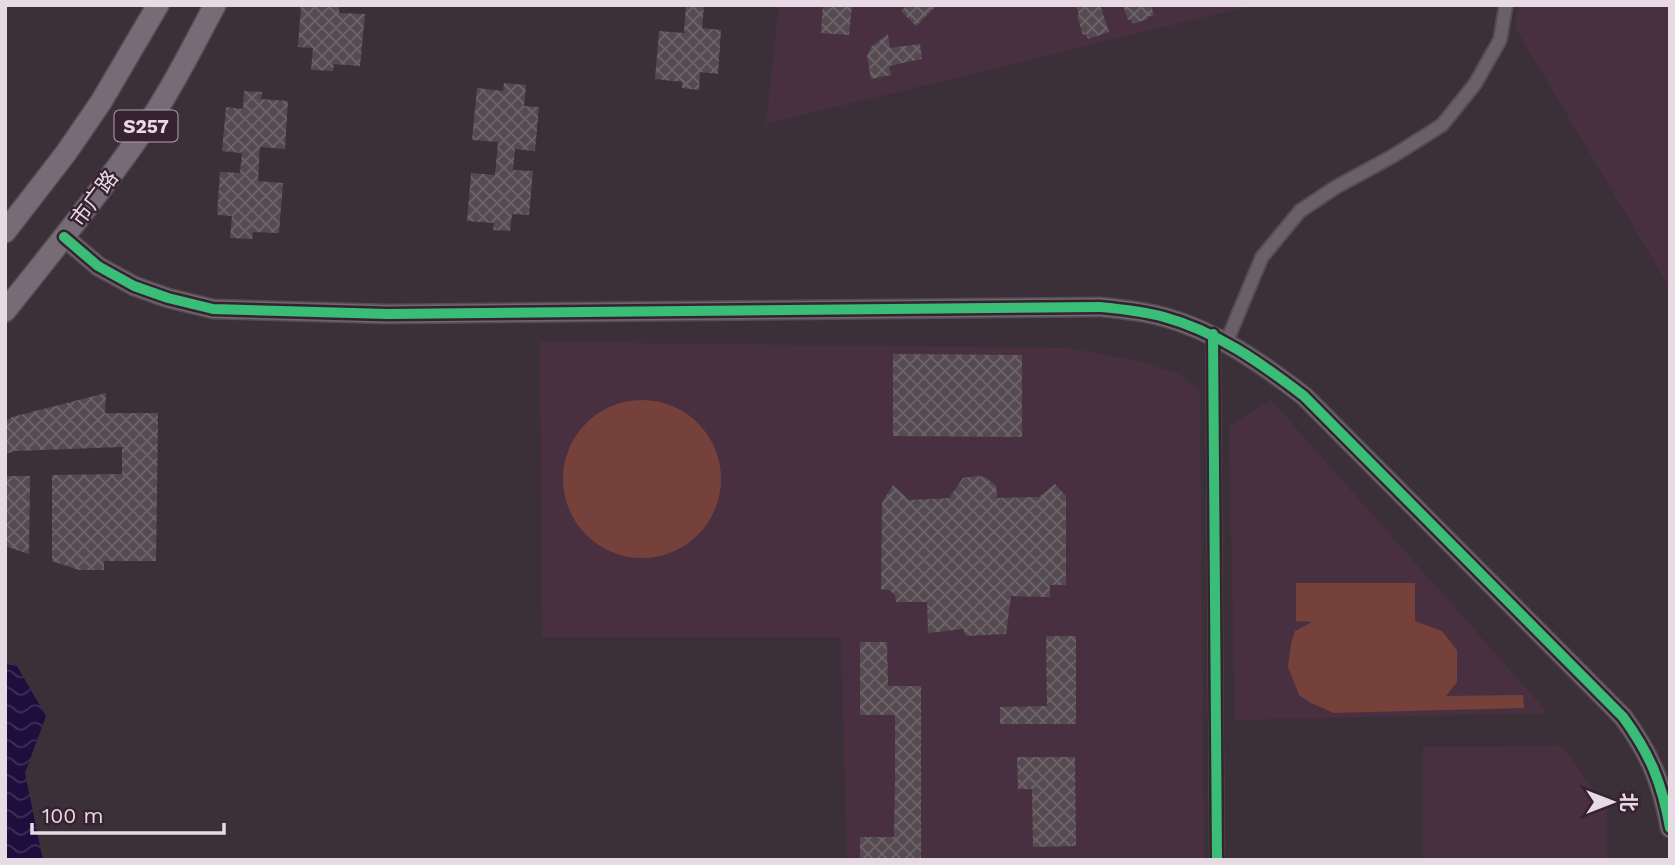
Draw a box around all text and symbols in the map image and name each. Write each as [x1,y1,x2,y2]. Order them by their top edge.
road number: S257 [114,110,178,142]
street label: 市广路 [65,165,123,231]
north arrow [1577,767,1647,837]
scale bar [32,792,224,836]
text: 北 [1617,792,1640,812]
text: 100 m [42,803,104,828]

